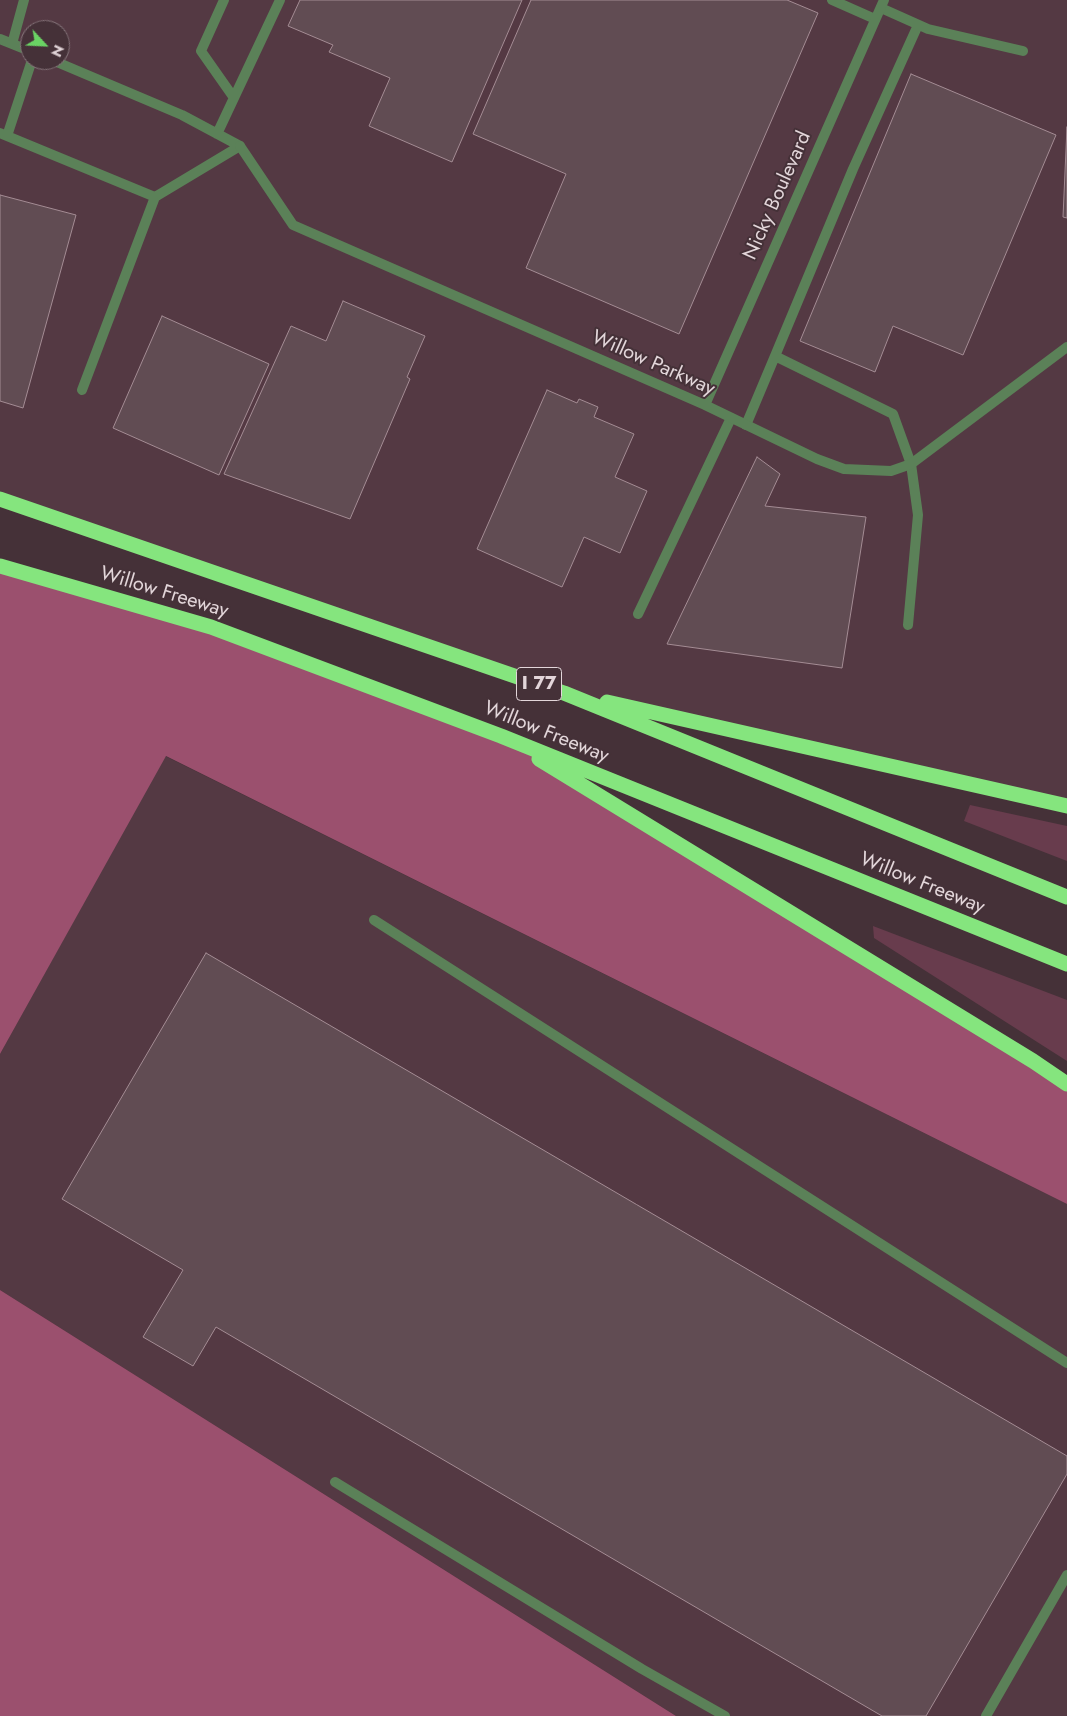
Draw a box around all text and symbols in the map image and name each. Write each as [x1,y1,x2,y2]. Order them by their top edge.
north arrow [20,20,70,70]
text: N [46,42,69,60]
street label: Nicky Boulevard [739,128,817,264]
street label: Willow Parkway [588,326,718,402]
street label: Willow Freeway [97,562,231,624]
road number: I 77 [516,668,562,701]
street label: Willow Freeway [480,697,612,769]
street label: Willow Freeway [856,848,988,920]

